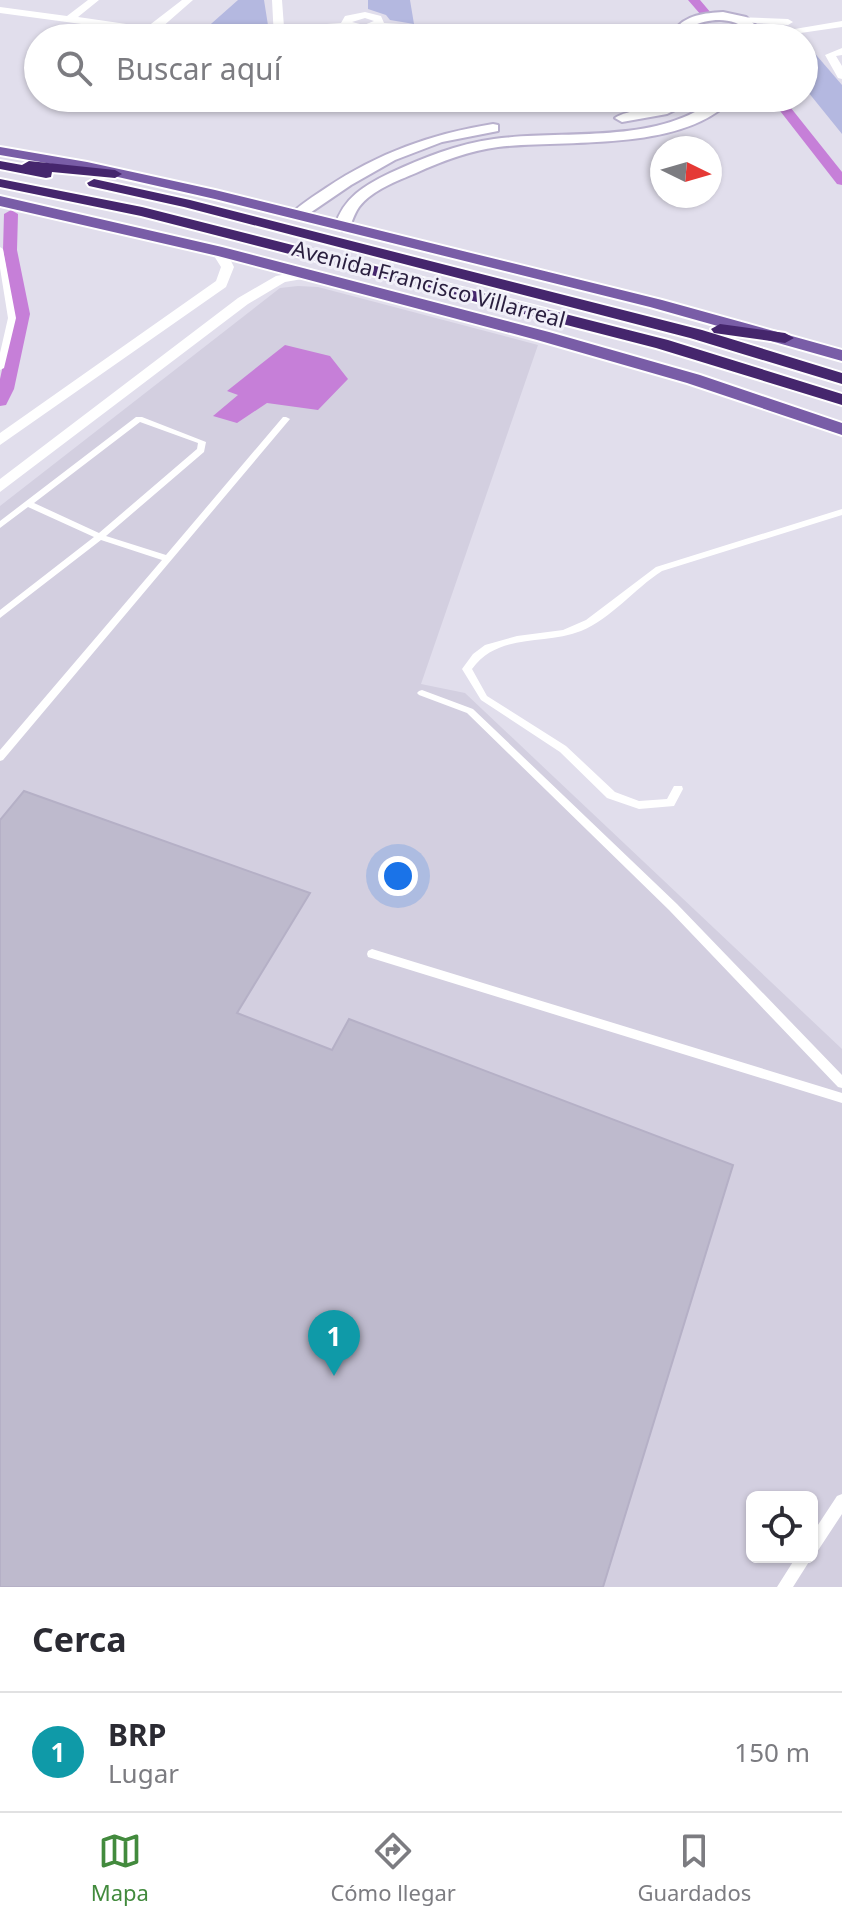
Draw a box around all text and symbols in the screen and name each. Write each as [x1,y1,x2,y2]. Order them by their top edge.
search box [24,24,818,112]
icon: search [52,46,96,90]
text: Buscar aquí [116,48,281,89]
north arrow [650,136,722,208]
street label: Avenida Francisco Villarreal [289,232,569,334]
your location [378,856,418,896]
pin: 1 [308,1310,360,1376]
map controls [746,1491,818,1563]
button: locate [746,1491,818,1563]
text: Cerca [32,1616,127,1662]
text: BRP [108,1714,166,1755]
text: 1 [51,1734,65,1770]
text: 150 m [734,1734,810,1770]
text: Lugar [108,1755,179,1791]
tab: Mapa [91,1829,149,1907]
tab: Cómo llegar [330,1829,456,1907]
tab: Guardados [637,1829,751,1907]

